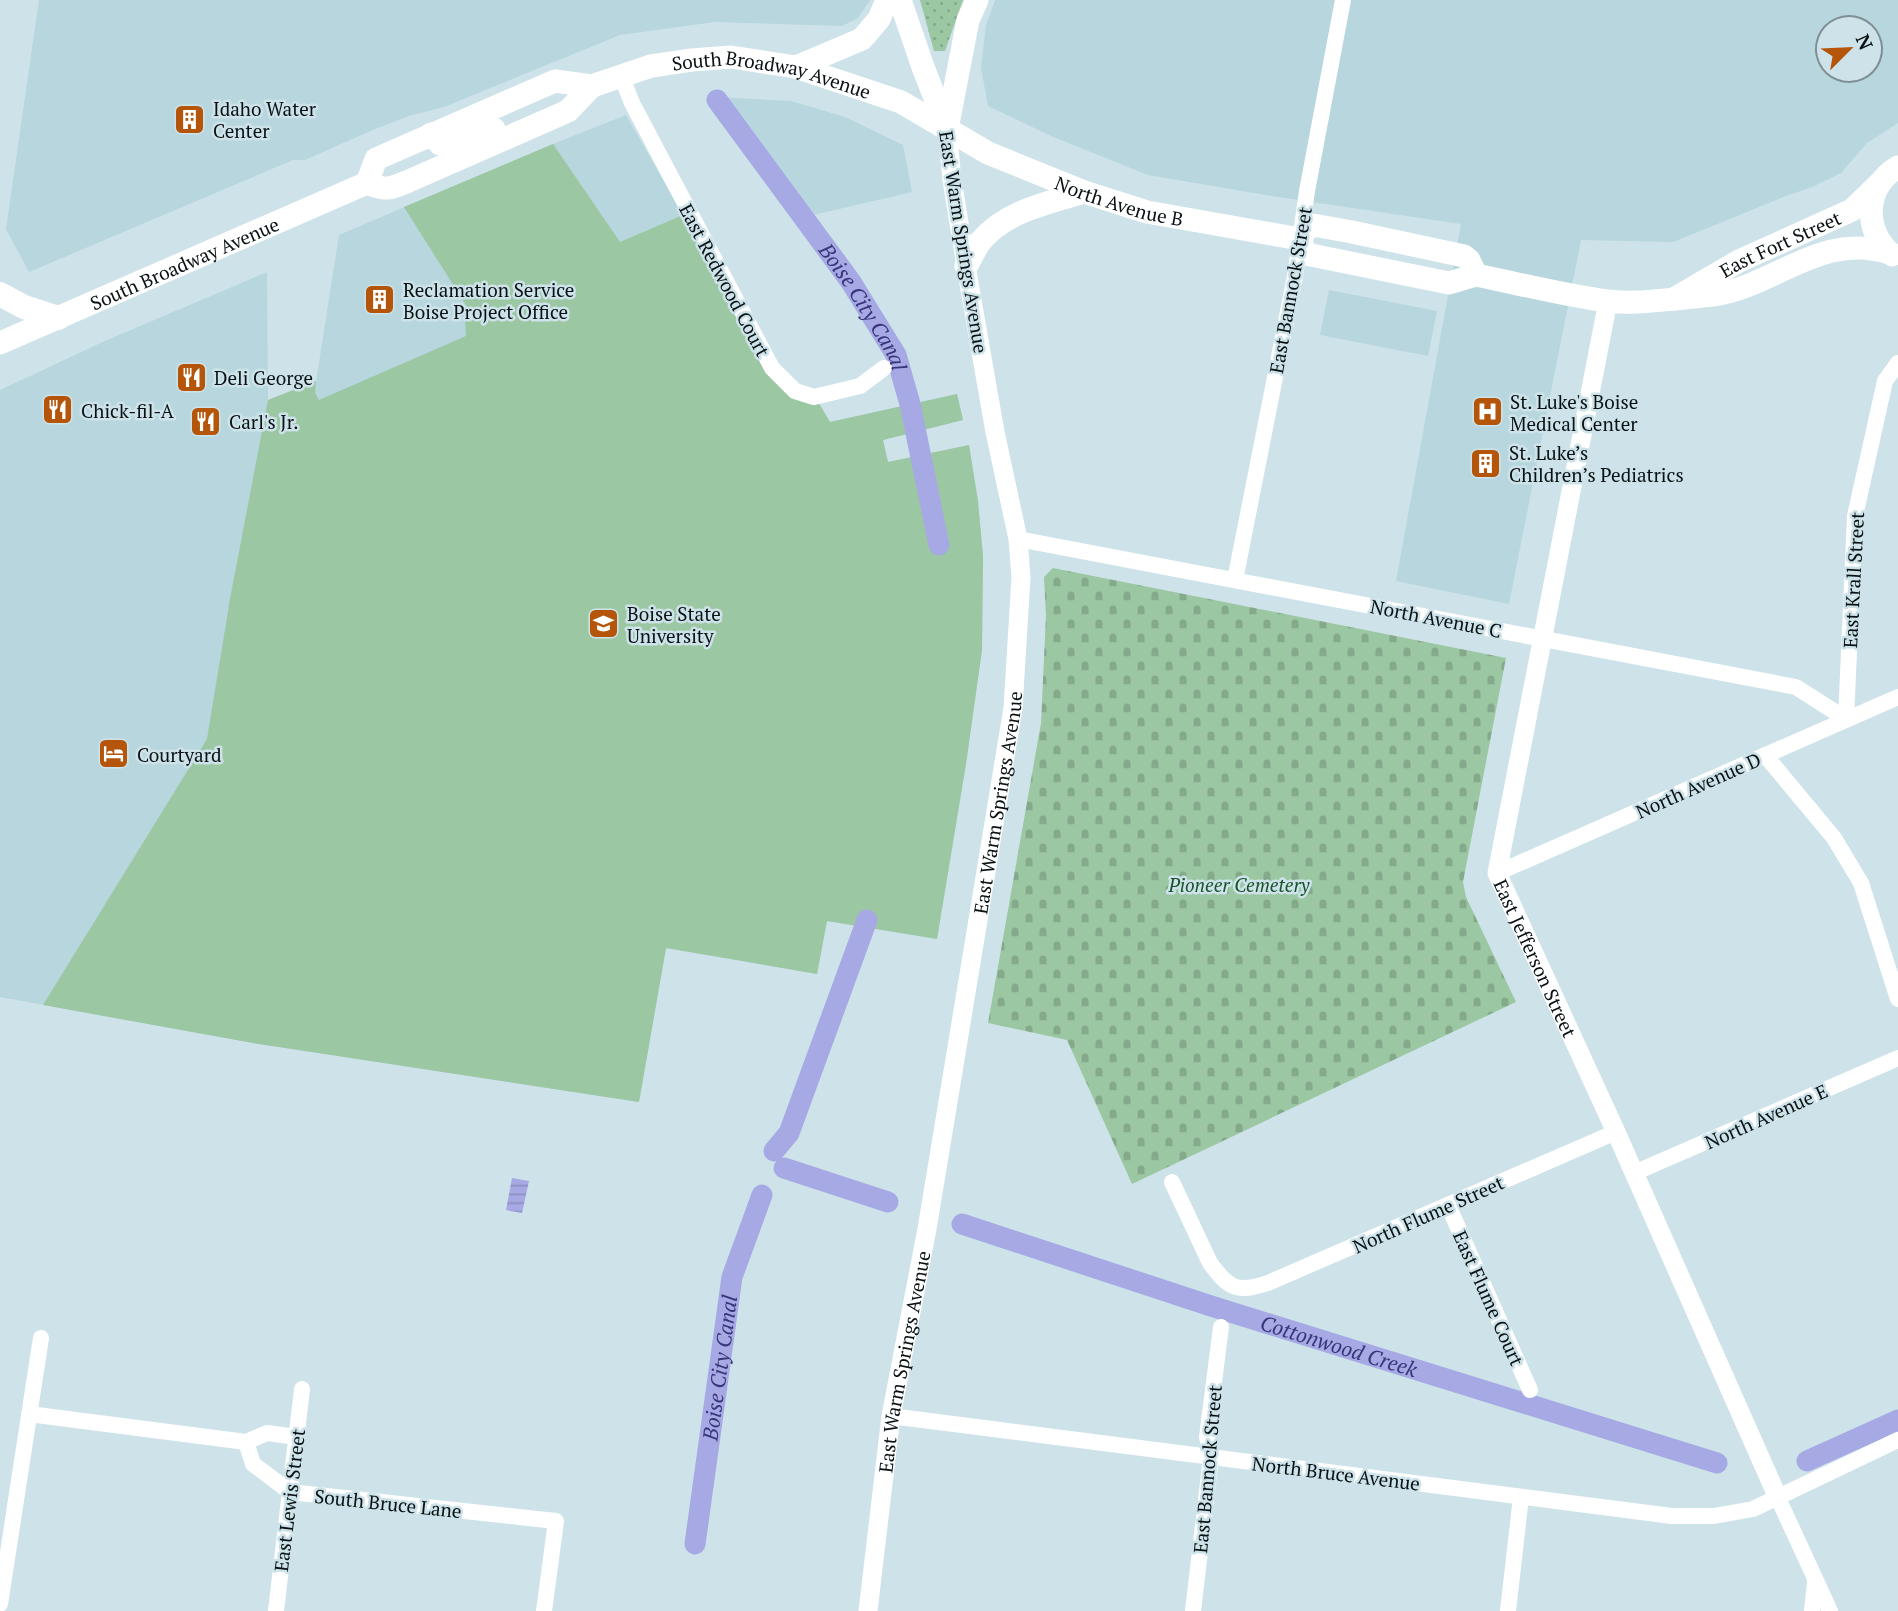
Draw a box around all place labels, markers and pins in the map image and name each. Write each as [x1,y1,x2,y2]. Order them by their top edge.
place label: Idaho Water Center [213,96,317,143]
building icon: Idaho Water Center [173,102,207,136]
place label: Reclamation Service Boise Project Office [403,277,574,324]
building icon: Reclamation Service Boise Project Office [363,283,397,317]
restaurant icon: Deli George [174,360,208,394]
place label: Deli George [214,365,313,390]
place label: St. Luke's Boise Medical Center [1510,389,1638,436]
restaurant icon: Chick-fil-A [41,393,75,427]
hospital icon: St. Luke's Boise Medical Center [1470,395,1504,429]
place label: Chick-fil-A [81,398,174,423]
restaurant icon: Carl's Jr. [189,404,223,438]
place label: Carl's Jr. [229,409,299,434]
place label: St. Luke’s Children’s Pediatrics [1509,440,1684,487]
building icon: St. Luke’s Children’s Pediatrics [1469,446,1503,480]
place label: Boise State University [627,601,721,648]
school or university icon: Boise State University [587,607,621,641]
hotel icon: Courtyard [97,737,131,771]
place label: Courtyard [137,742,222,767]

